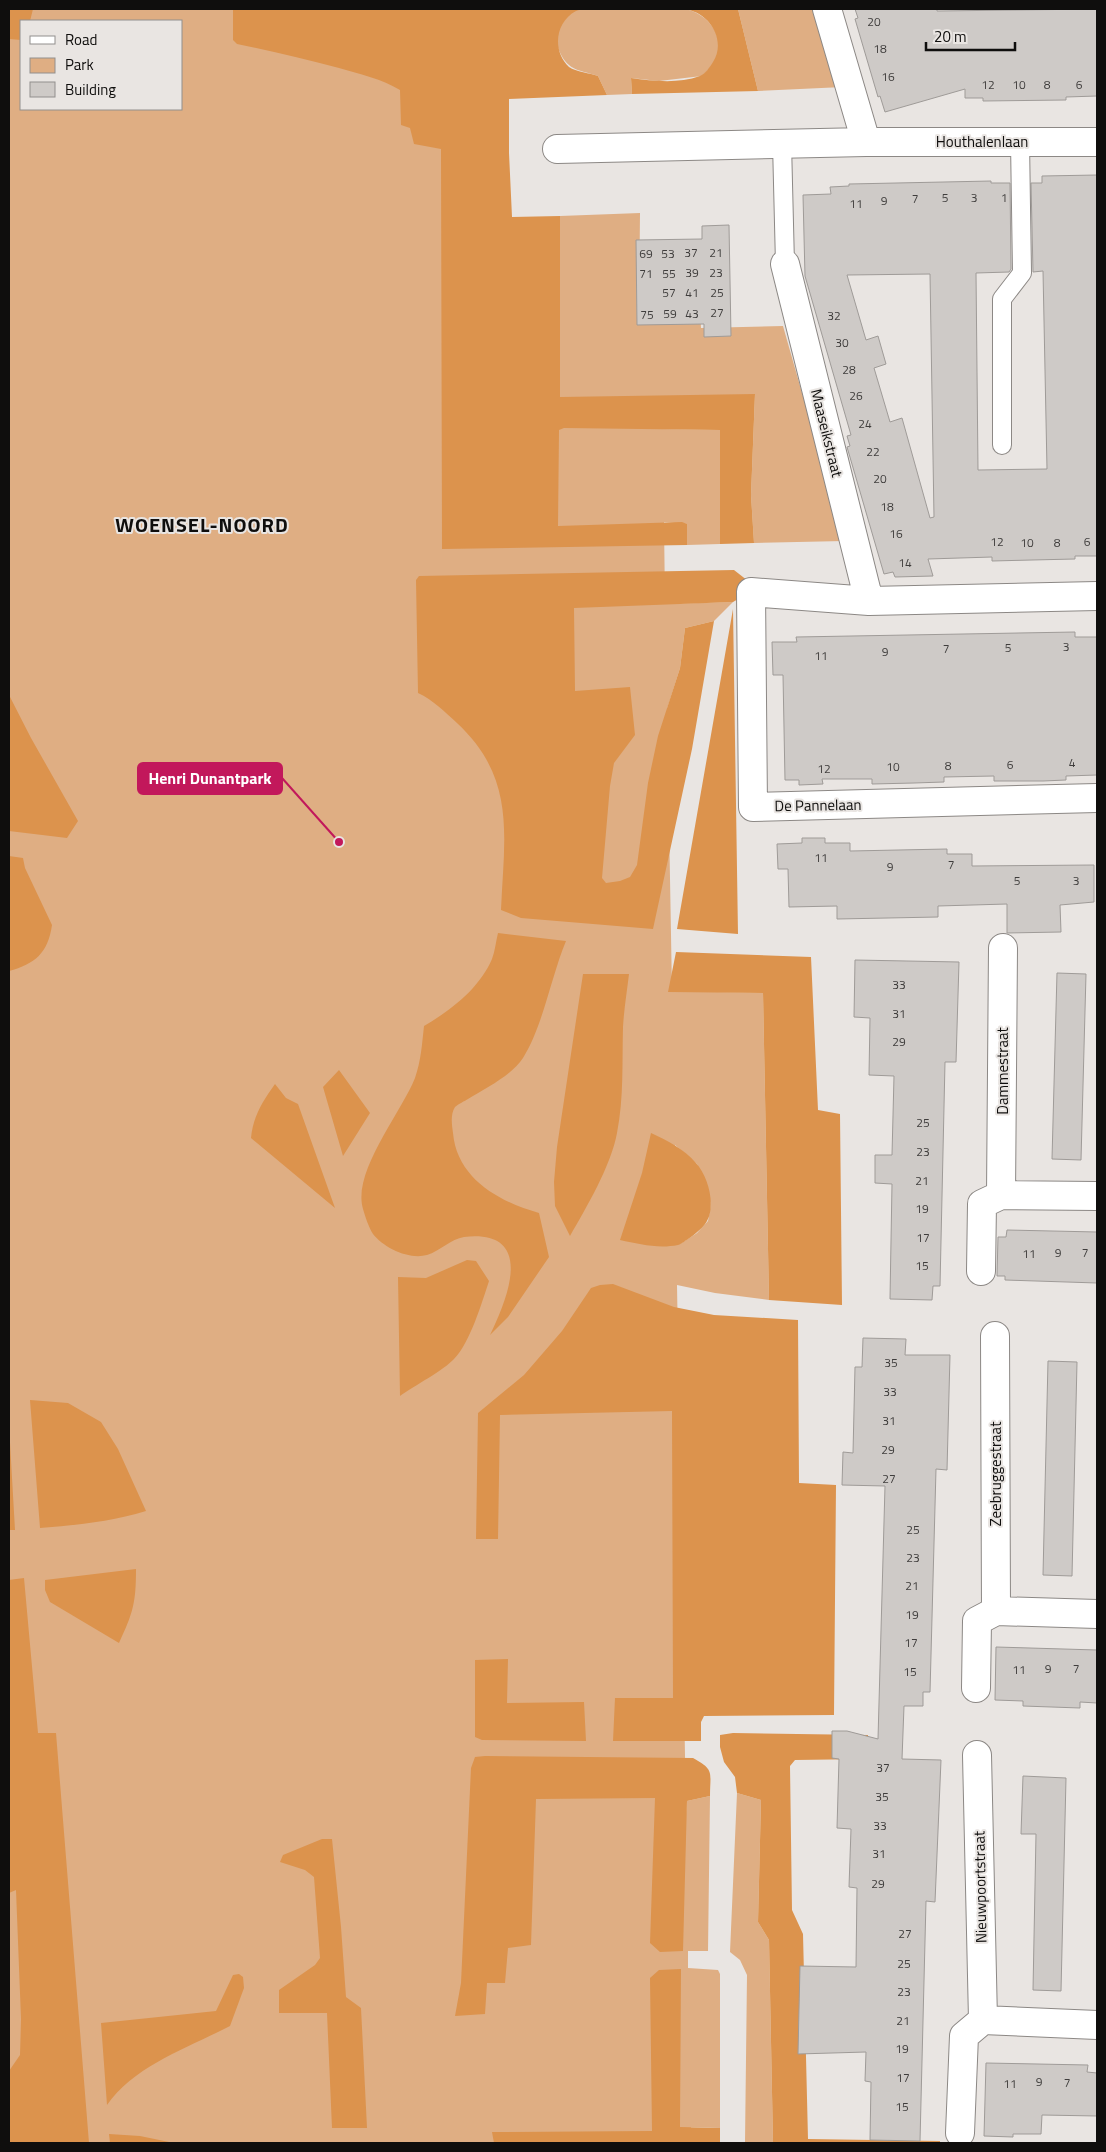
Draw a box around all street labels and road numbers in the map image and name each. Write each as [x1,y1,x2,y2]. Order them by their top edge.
street label: Houthalenlaan [936,130,1028,153]
street label: Maaseikstraat [805,386,849,480]
street label: De Pannelaan [774,793,862,817]
street label: Dammestraat [991,1026,1014,1115]
street label: Zeebruggestraat [984,1421,1007,1526]
street label: Nieuwpoortstraat [968,1830,992,1943]

